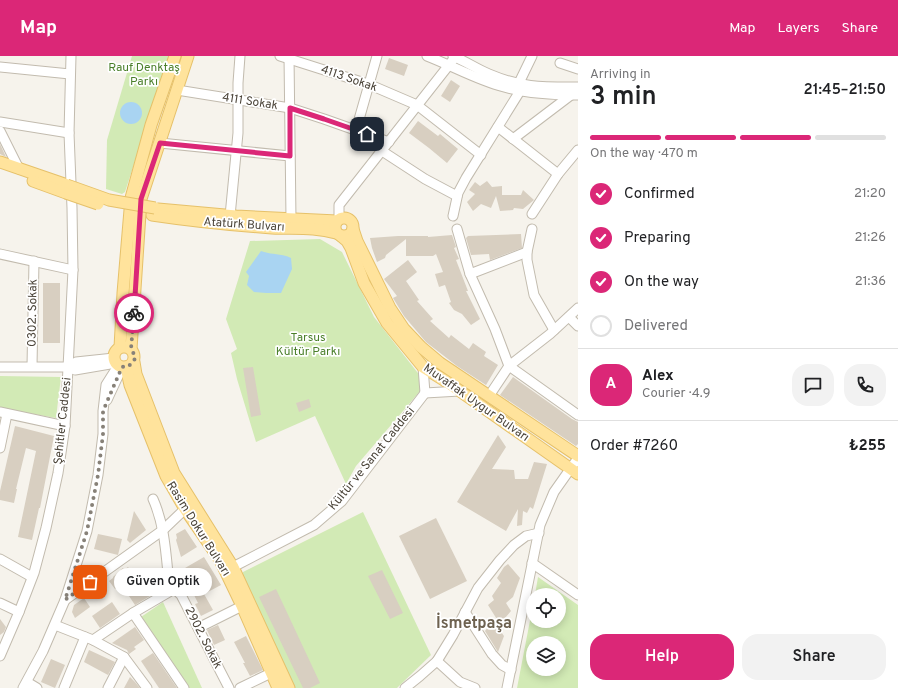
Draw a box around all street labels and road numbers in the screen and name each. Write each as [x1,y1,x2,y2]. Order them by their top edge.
street label: 4113 Sokak [319,62,379,96]
street label: 4111 Sokak [221,90,279,114]
street label: Atatürk Bulvarı [203,214,285,236]
street label: 0302. Sokak [24,279,42,347]
street label: Muvaffak Uygur Bulvarı [420,360,532,446]
street label: Şehitler Caddesi [50,377,76,465]
street label: Kültür ve Sanat Caddesi [325,404,419,514]
street label: Rasim Dokur Bulvarı [162,479,234,579]
street label: 2902. Sokak [181,604,225,672]

